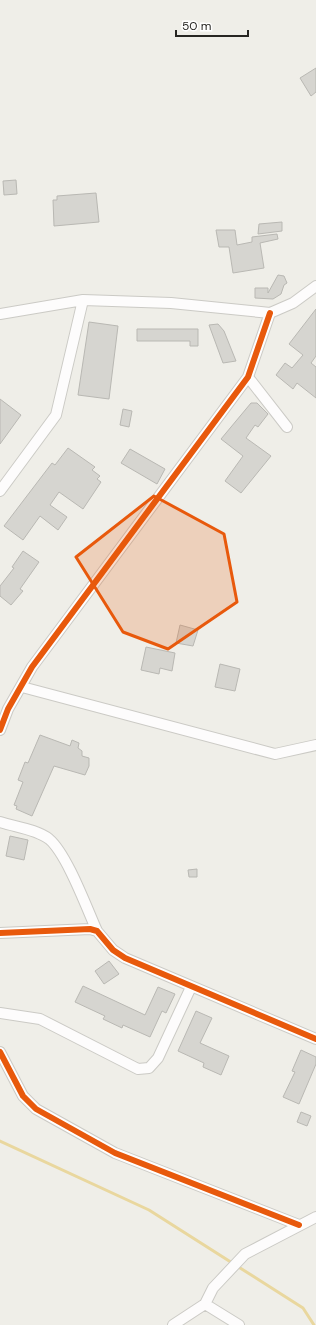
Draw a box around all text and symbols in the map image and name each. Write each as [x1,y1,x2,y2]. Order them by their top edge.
scale bar [176,12,248,38]
text: 50 m [182,18,211,34]

